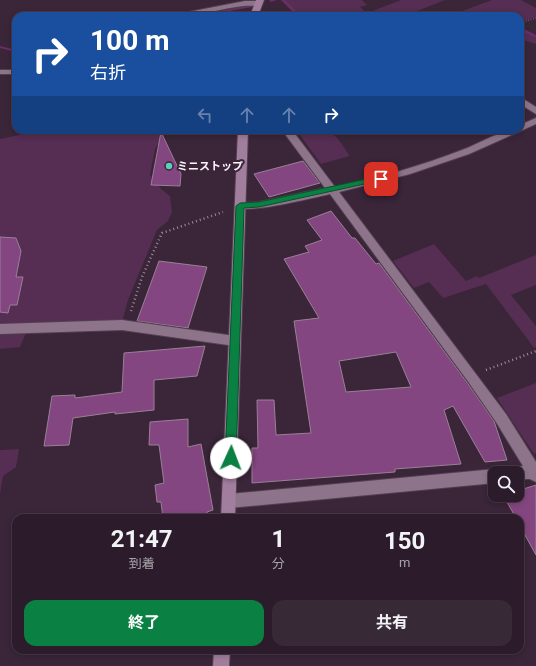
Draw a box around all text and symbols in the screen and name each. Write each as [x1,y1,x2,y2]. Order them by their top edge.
text: 100 m [90,24,169,57]
icon: right [24,28,76,80]
text: 右折 [90,62,126,83]
icon: left [194,104,216,126]
icon: ahead [236,104,258,126]
icon: ahead [278,104,300,126]
icon: right [320,104,342,126]
place label: ミニストップ [177,160,243,173]
marker: ミニストップ [164,161,174,171]
pin [364,162,398,196]
icon: arrive [370,168,392,190]
position arrow [210,437,252,479]
map controls [488,466,524,502]
button: search [488,466,524,502]
text: 21:47 [111,525,173,553]
text: 1 [271,525,285,553]
text: 150 [384,527,425,555]
text: m [399,555,410,570]
text: 到着 [129,556,155,571]
text: 分 [272,556,285,571]
button: 終了 [24,600,264,646]
button: 共有 [272,600,512,646]

